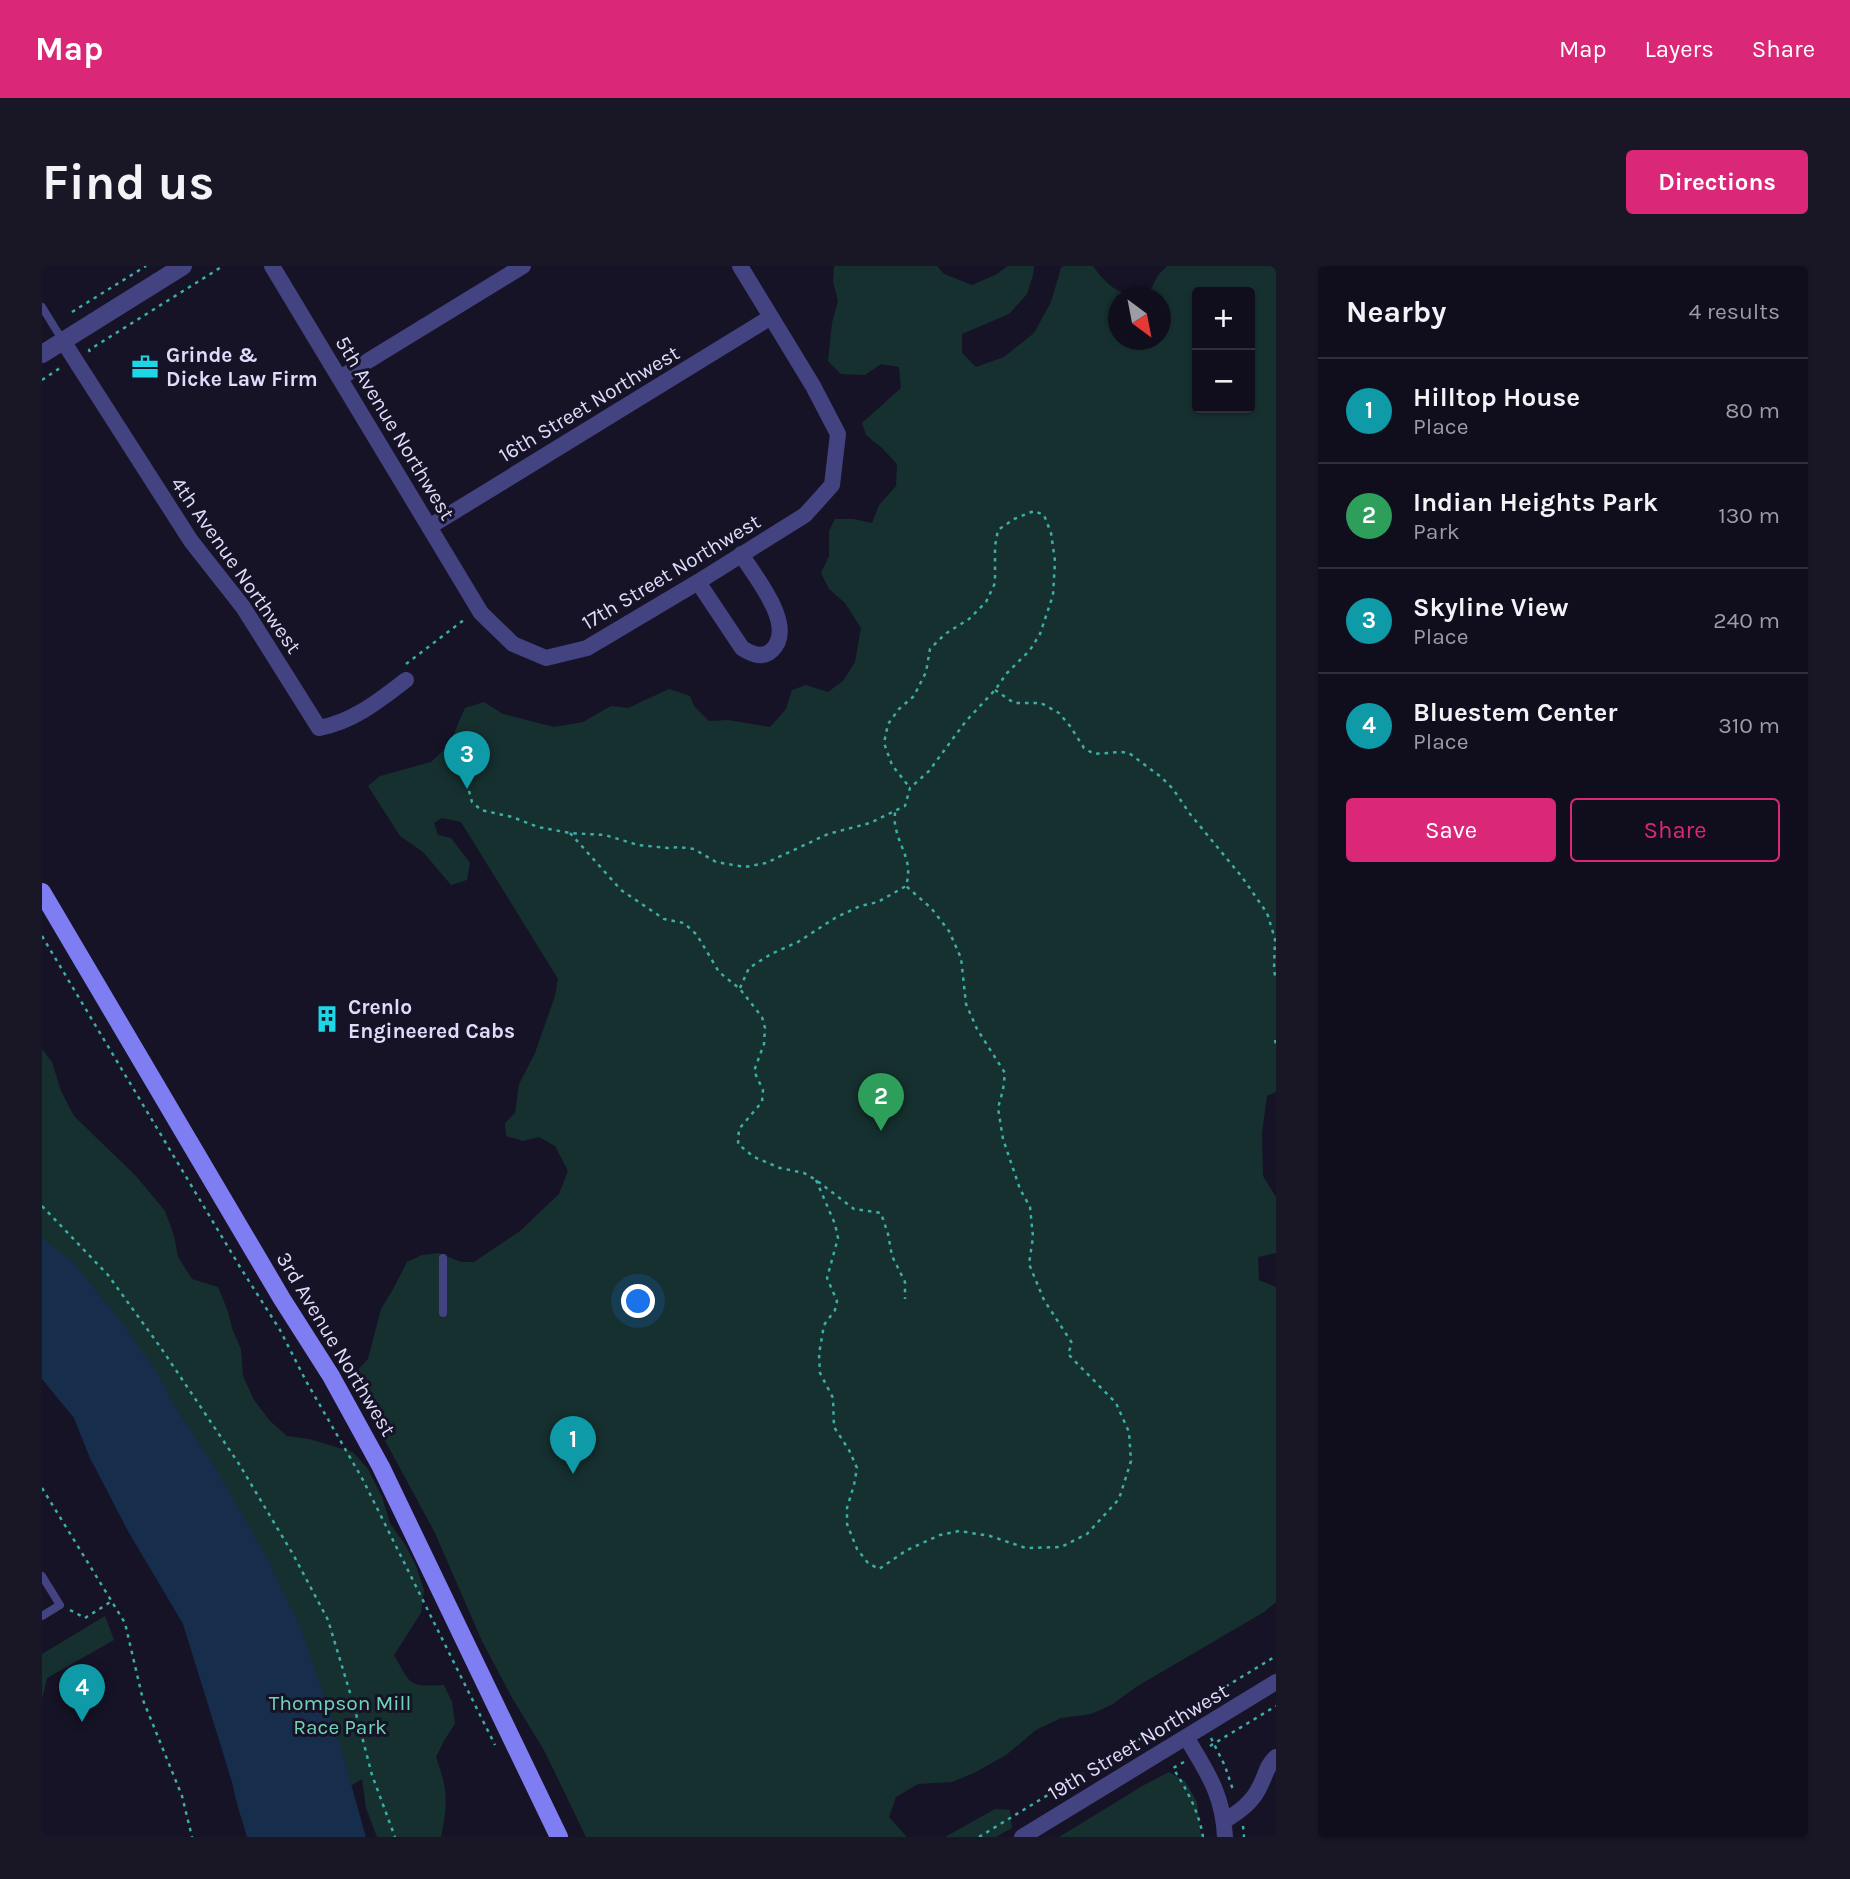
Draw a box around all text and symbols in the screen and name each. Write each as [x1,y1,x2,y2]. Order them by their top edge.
text: Map [35,30,103,68]
text: Map [1559,35,1607,63]
text: Layers [1645,35,1714,63]
text: Share [1752,35,1815,63]
button: Directions [1626,150,1808,214]
text: Find us [42,154,214,211]
north arrow [1108,287,1171,350]
map controls [1192,287,1255,413]
button: + [1192,287,1255,350]
text: Nearby [1346,294,1446,330]
text: 4 results [1688,298,1780,325]
street label: 5th Avenue Northwest [331,332,460,524]
street label: 16th Street Northwest [494,341,684,467]
place label: Grinde & Dicke Law Firm [166,343,318,391]
button: − [1192,350,1255,413]
office icon: Grinde & Dicke Law Firm [130,352,160,382]
text: Hilltop House [1413,382,1580,413]
text: 1 [1365,397,1373,424]
text: 80 m [1725,397,1780,424]
text: Place [1413,413,1469,440]
street label: 4th Avenue Northwest [166,472,306,658]
text: Indian Heights Park [1413,487,1658,518]
text: 2 [1362,502,1376,529]
text: 130 m [1718,502,1780,529]
street label: 17th Street Northwest [577,509,765,635]
text: Park [1413,518,1460,545]
text: Skyline View [1413,592,1569,623]
text: 3 [1362,607,1376,634]
text: 240 m [1713,607,1780,634]
text: Place [1413,623,1469,650]
text: Bluestem Center [1413,697,1618,728]
text: 4 [1362,712,1376,739]
text: 310 m [1718,712,1780,739]
text: Place [1413,728,1469,755]
pin: 3 [444,731,490,789]
button: Save [1346,798,1556,862]
button: Share [1570,798,1780,862]
place label: Crenlo Engineered Cabs [348,995,515,1043]
building icon: Crenlo Engineered Cabs [312,1004,342,1034]
pin: 2 [858,1073,904,1131]
street label: 3rd Avenue Northwest [272,1248,401,1440]
your location [621,1284,655,1318]
pin: 1 [550,1416,596,1474]
pin: 4 [59,1664,105,1722]
street label: 19th Street Northwest [1043,1679,1233,1805]
park label: Thompson Mill Race Park [269,1691,411,1739]

